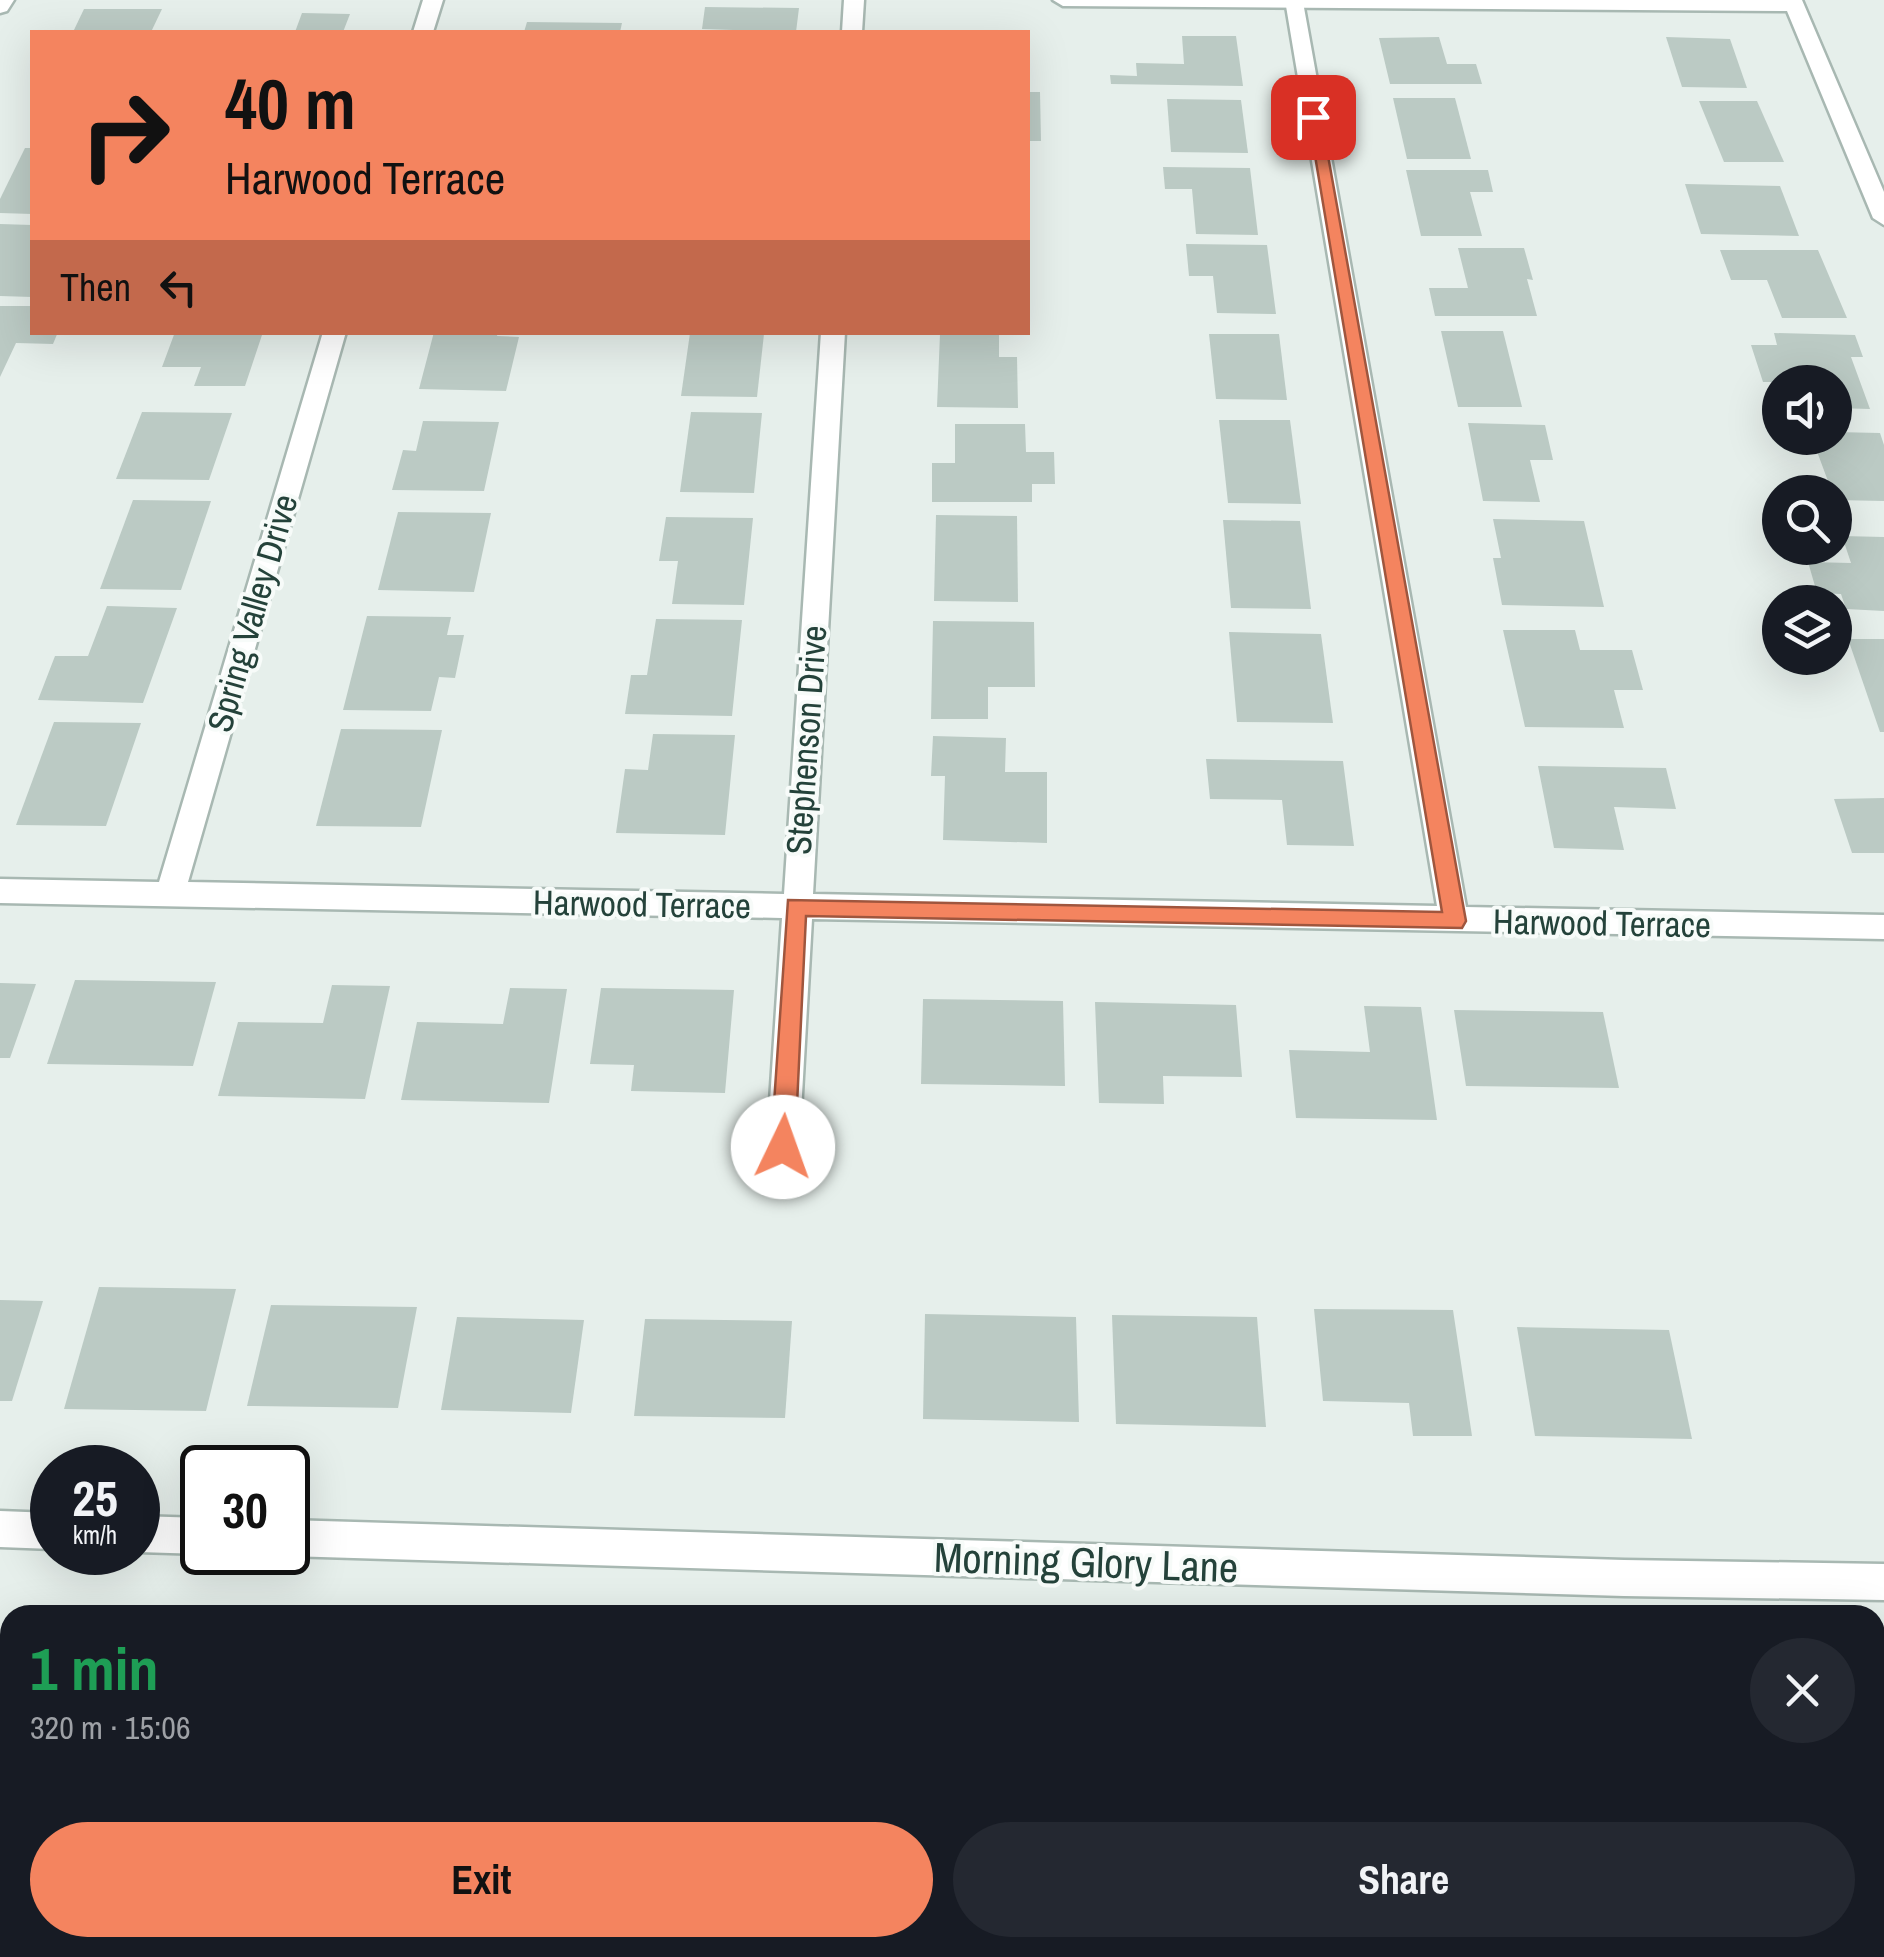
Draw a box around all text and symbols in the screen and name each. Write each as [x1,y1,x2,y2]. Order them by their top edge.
text: 40 m [225,57,356,151]
icon: right [60,70,190,200]
pin [1271,75,1356,160]
icon: arrive [1286,90,1341,145]
text: Harwood Terrace [225,147,505,208]
icon: left [151,260,206,315]
text: Then [60,262,131,313]
map controls [1762,365,1852,675]
button: sound [1762,365,1852,455]
button: search [1762,475,1852,565]
street label: Spring Valley Drive [196,489,308,737]
button: layers [1762,585,1852,675]
street label: Stephenson Drive [775,624,837,856]
street label: Harwood Terrace [533,879,751,929]
street label: Harwood Terrace [1493,898,1711,948]
position arrow [731,1095,835,1199]
speed limit sign: 30 [180,1445,310,1575]
text: 25 [72,1464,118,1532]
text: km/h [73,1518,117,1552]
street label: Morning Glory Lane [933,1529,1239,1595]
text: 1 min [30,1628,159,1709]
button: close [1750,1638,1855,1743]
text: 320 m · 15:06 [30,1706,190,1749]
button: Exit [30,1822,933,1937]
button: Share [953,1822,1855,1937]

